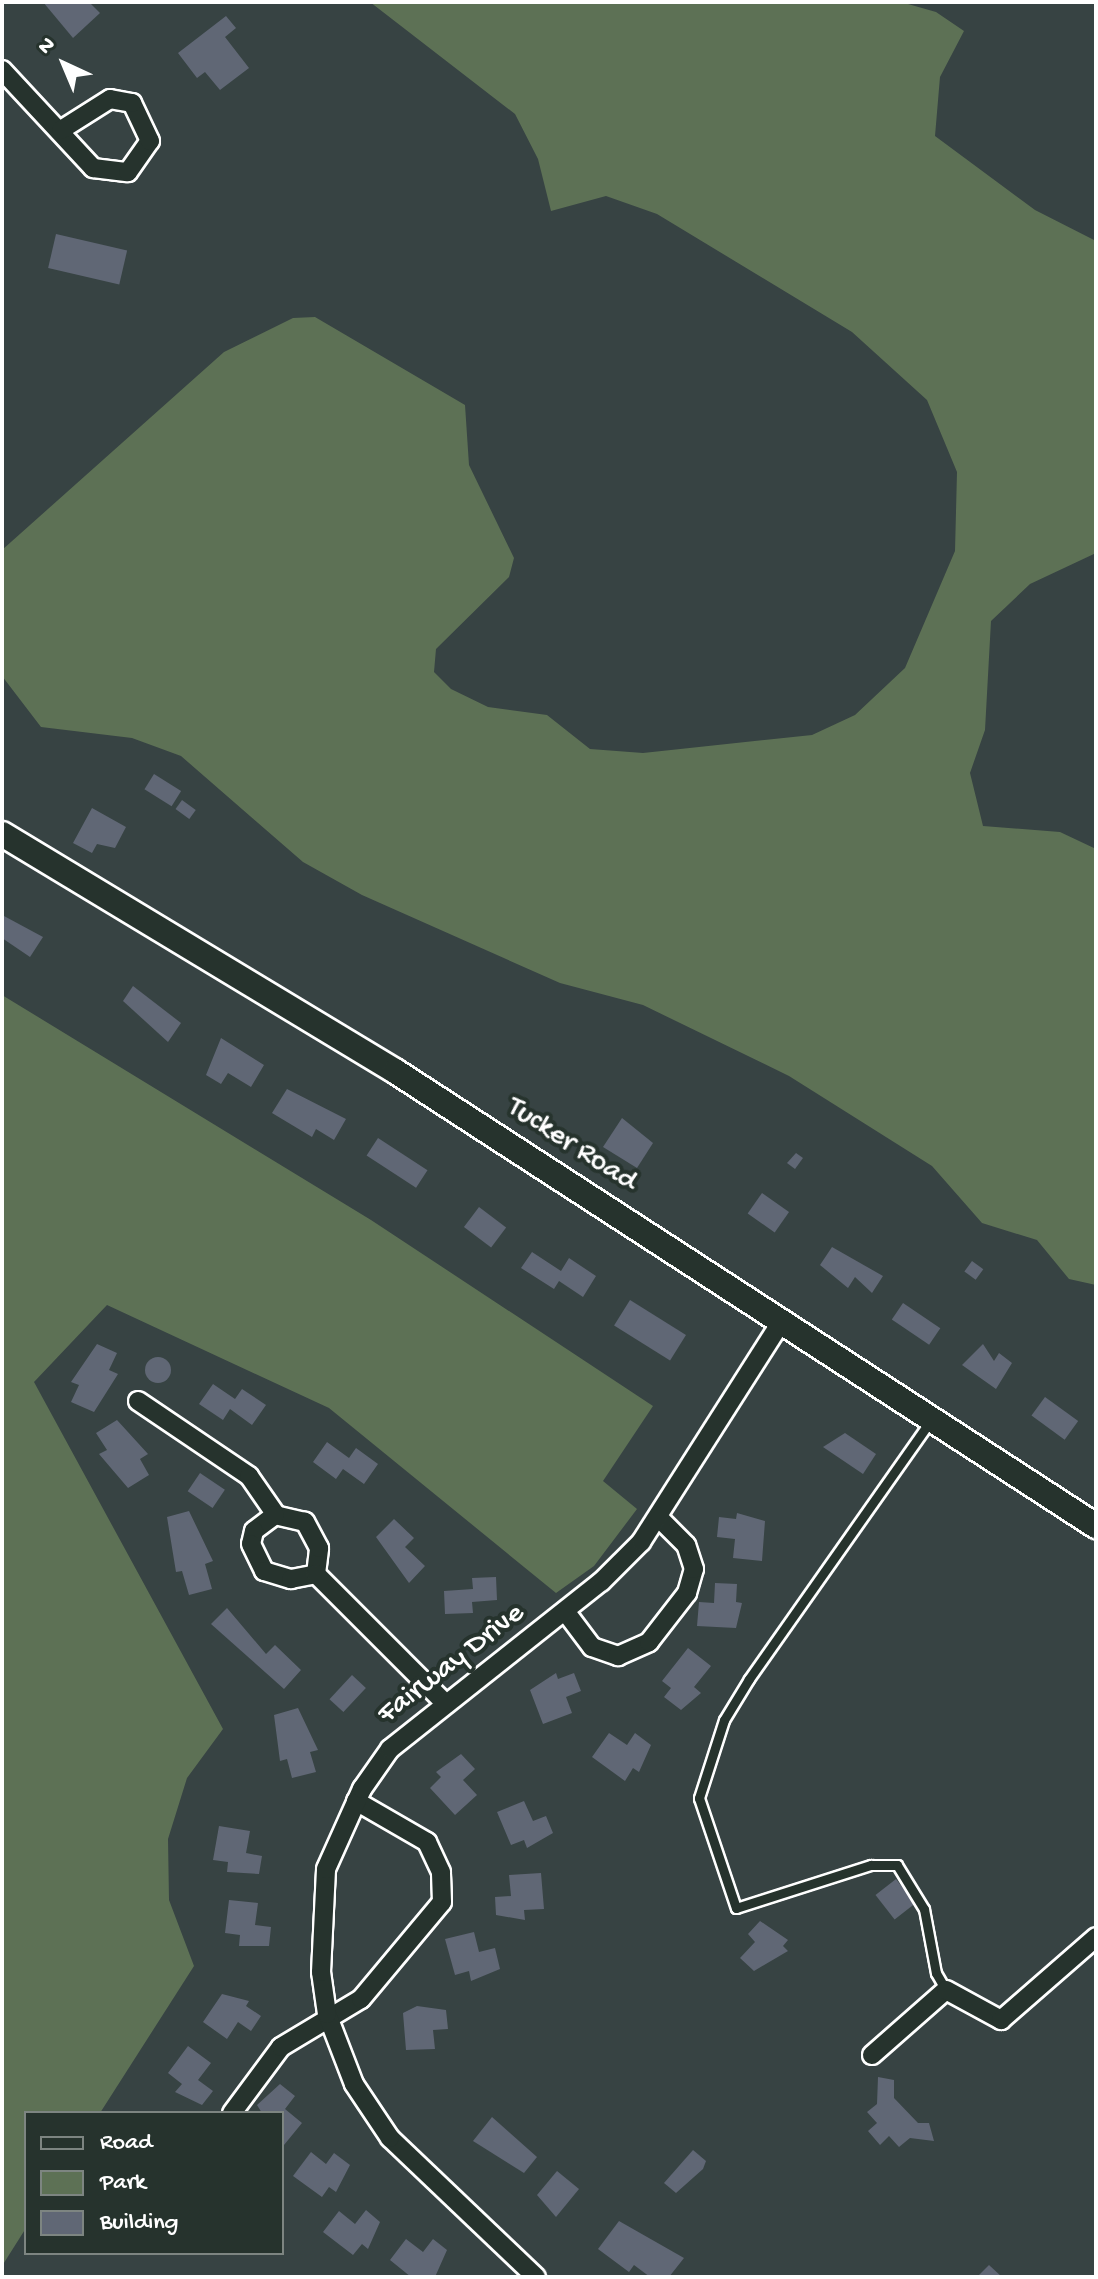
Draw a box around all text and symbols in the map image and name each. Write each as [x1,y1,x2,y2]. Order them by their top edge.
north arrow [24,24,104,104]
text: N [33,32,62,61]
street label: Tucker Road [499,1091,643,1201]
street label: Fairway Drive [371,1597,533,1733]
legend [24,2111,284,2255]
text: Road [100,2129,152,2158]
text: Park [100,2169,146,2198]
text: Building [100,2209,178,2238]

